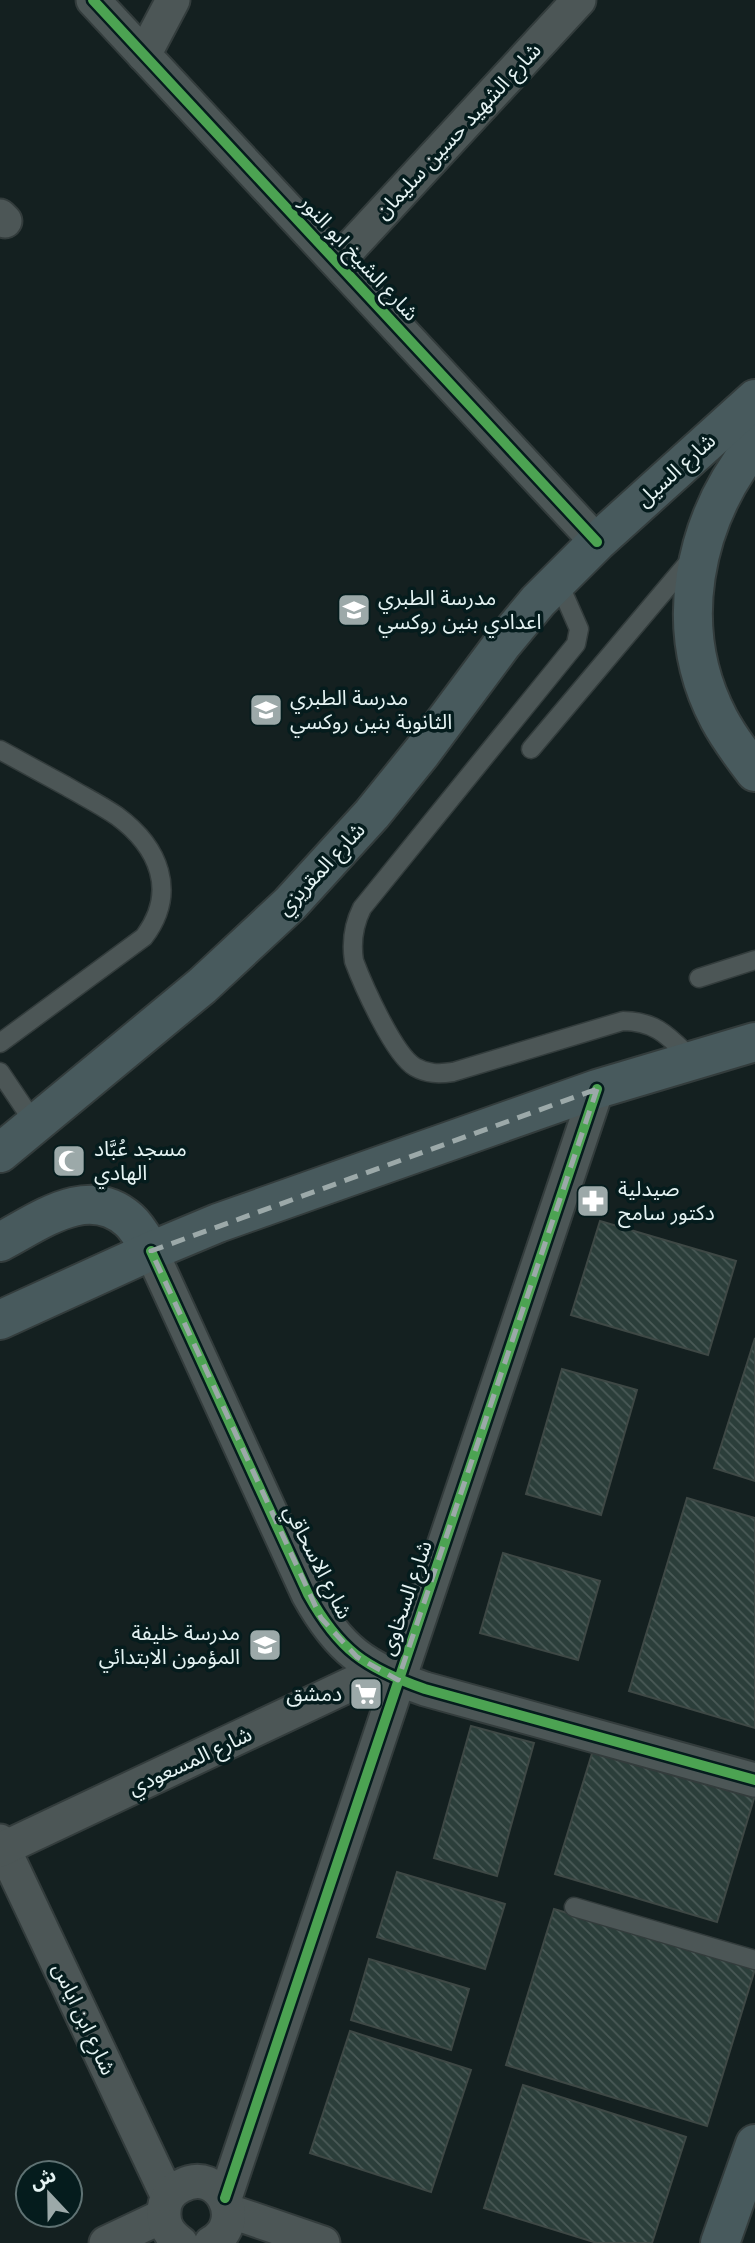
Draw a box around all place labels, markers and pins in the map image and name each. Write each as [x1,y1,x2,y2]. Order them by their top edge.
place label: مدرسة الطبري اعدادي بنين روكسي [378,584,542,638]
school or university icon: مدرسة الطبري اعدادي بنين روكسي [335,591,373,629]
place label: مدرسة الطبري الثانوية بنين روكسي [290,684,452,738]
school or university icon: مدرسة الطبري الثانوية بنين روكسي [247,691,285,729]
place label: مسجد عُبَّاد الهادي [94,1135,187,1189]
mosque icon: مسجد عُبَّاد الهادي [50,1142,88,1180]
place label: صيدلية دكتور سامح [618,1175,715,1228]
pharmacy icon: صيدلية دكتور سامح [574,1182,612,1220]
place label: مدرسة خليفة المؤمون الابتدائي [99,1619,240,1673]
school or university icon: مدرسة خليفة المؤمون الابتدائي [246,1626,284,1664]
supermarket icon: دمشق [347,1675,385,1713]
place label: دمشق [286,1680,342,1707]

